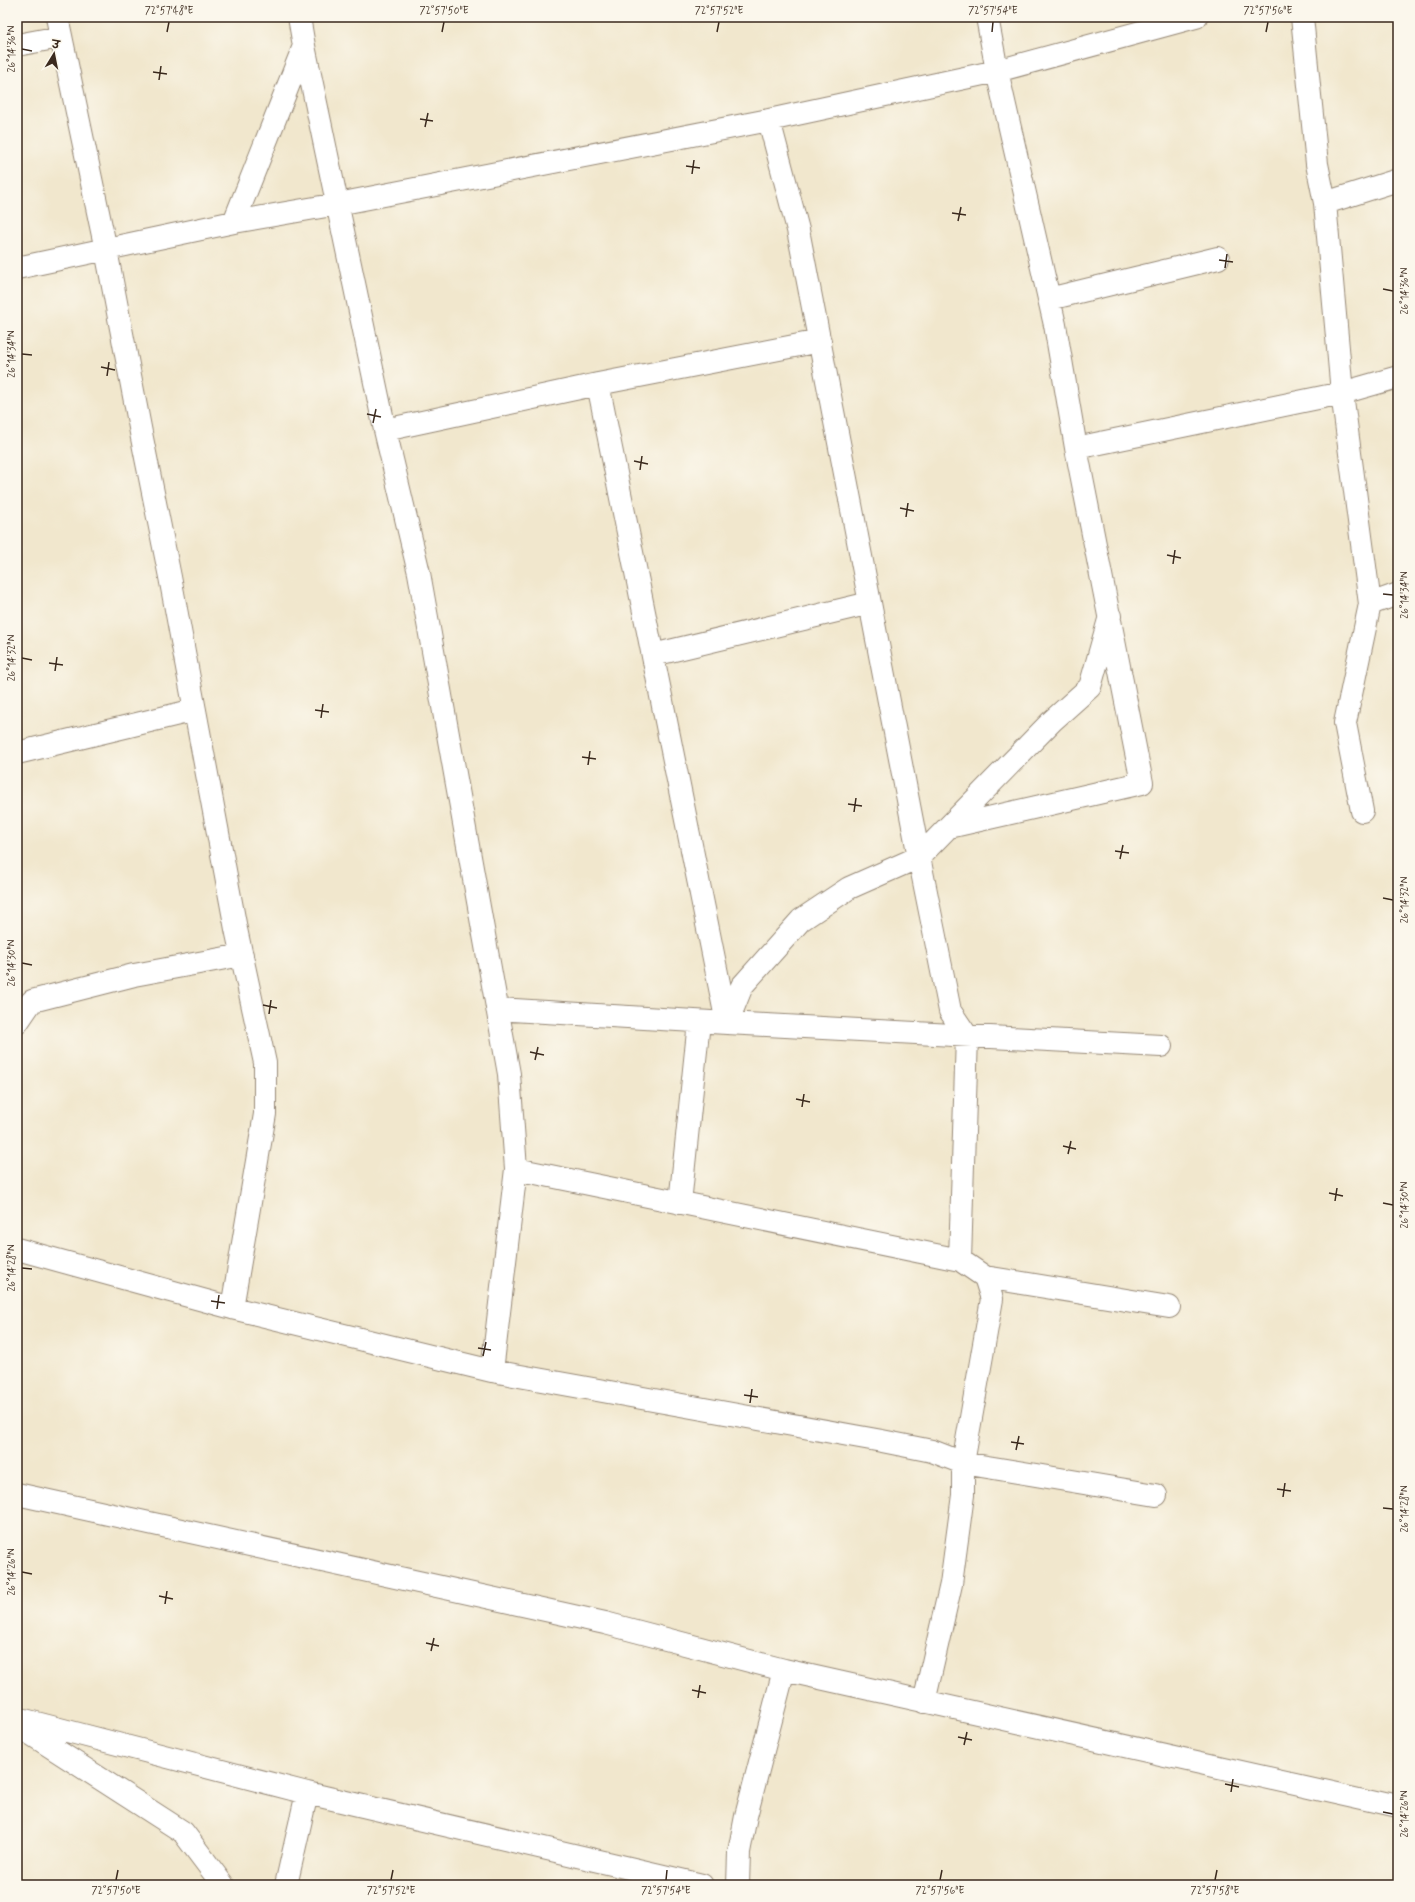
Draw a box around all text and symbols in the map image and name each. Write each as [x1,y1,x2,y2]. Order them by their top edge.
text: 72°57'48"E [145,4,193,18]
text: 72°57'50"E [419,4,469,18]
text: 72°57'52"E [695,4,743,18]
text: 72°57'54"E [968,4,1018,18]
text: 72°57'56"E [1244,4,1293,18]
text: 26°14'36"N [5,25,19,72]
north arrow [34,34,74,74]
text: उ [50,37,62,53]
text: 26°14'36"N [1398,267,1412,314]
text: 26°14'34"N [5,330,19,378]
text: 26°14'34"N [1398,571,1412,619]
text: 26°14'32"N [5,634,19,681]
text: 26°14'32"N [1398,876,1412,923]
text: 26°14'30"N [5,939,19,987]
text: 26°14'30"N [1398,1181,1412,1229]
text: 26°14'28"N [5,1244,19,1292]
text: 26°14'28"N [1398,1485,1412,1533]
text: 26°14'26"N [5,1548,19,1596]
text: 26°14'26"N [1398,1790,1412,1838]
text: 72°57'50"E [91,1884,141,1898]
text: 72°57'52"E [367,1884,415,1898]
text: 72°57'54"E [641,1884,691,1898]
text: 72°57'56"E [916,1884,965,1898]
text: 72°57'58"E [1191,1884,1240,1898]

